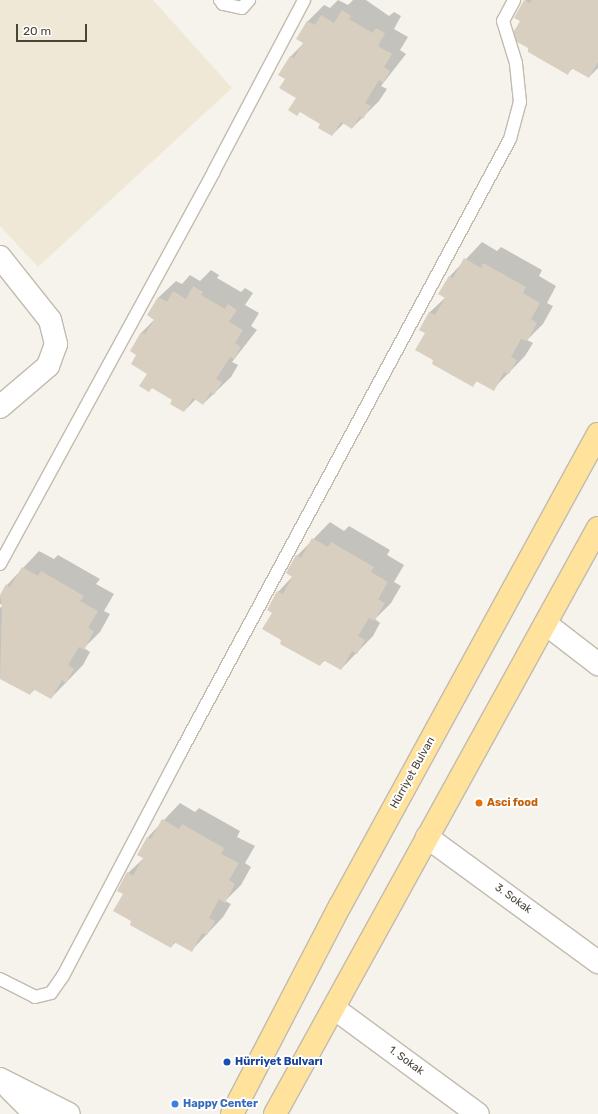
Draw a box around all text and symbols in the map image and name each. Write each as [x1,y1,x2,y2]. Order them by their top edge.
scale bar [18,16,89,42]
text: 20 m [23,24,51,38]
street label: Hürriyet Bulvarı [388,735,438,811]
place label: Asci food [487,796,538,810]
marker: Asci food [474,798,484,808]
street label: 3. Sokak [492,881,534,917]
street label: 1. Sokak [386,1044,426,1078]
place label: Hürriyet Bulvarı [235,1055,323,1069]
marker: Hürriyet Bulvarı [222,1057,232,1067]
place label: Happy Center [183,1097,258,1111]
marker: Happy Center [170,1099,180,1109]

